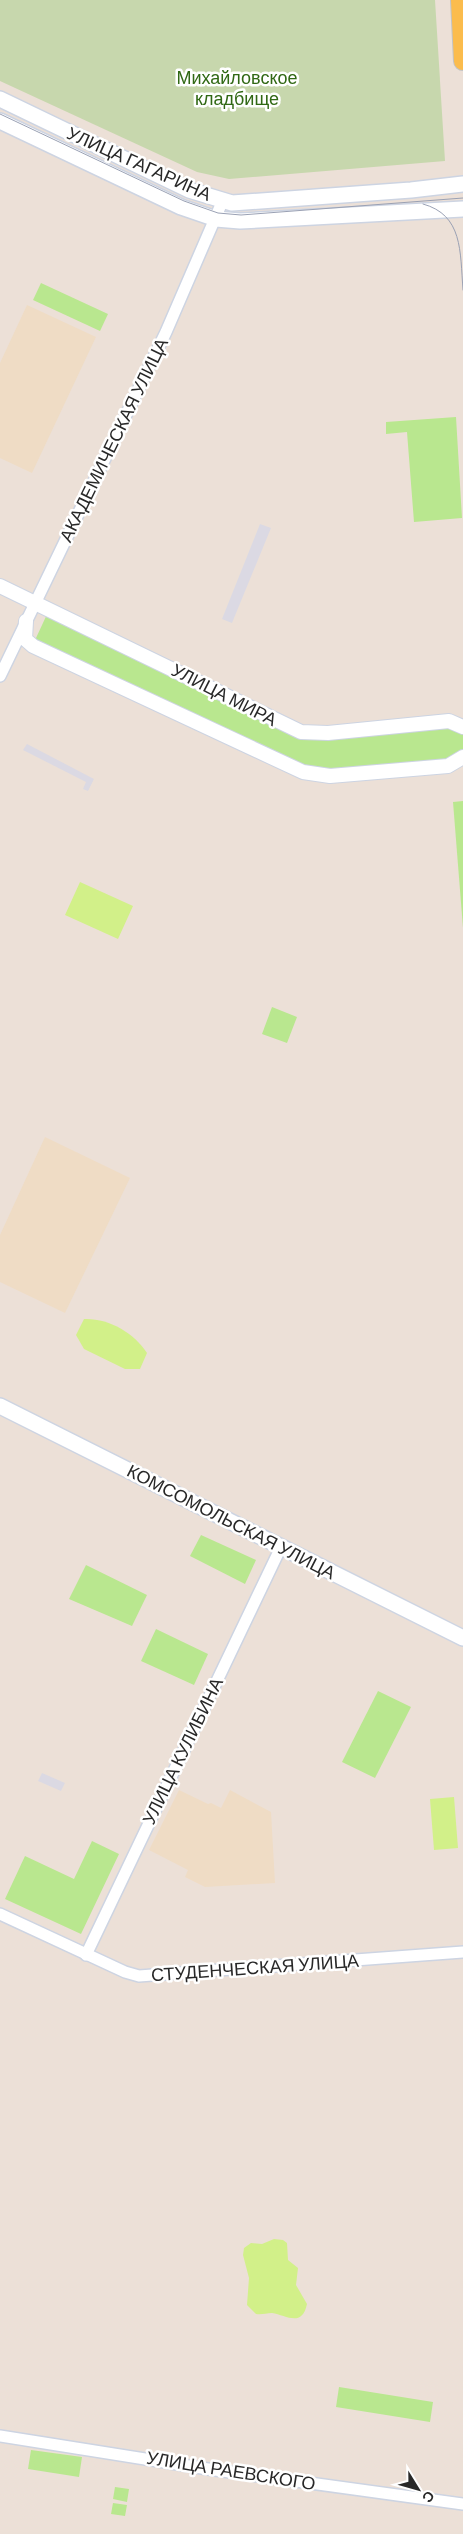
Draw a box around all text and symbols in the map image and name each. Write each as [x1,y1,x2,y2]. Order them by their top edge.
park label: Михайловское кладбище [176,66,298,109]
street label: УЛИЦА ГАГАРИНА [64,121,215,205]
street label: АКАДЕМИЧЕСКАЯ УЛИЦА [54,334,172,545]
street label: УЛИЦА МИРА [168,658,281,730]
street label: КОМСОМОЛЬСКАЯ УЛИЦА [124,1459,339,1583]
street label: УЛИЦА КУЛИБИНА [137,1674,227,1828]
street label: СТУДЕНЧЕСКАЯ УЛИЦА [150,1949,360,1985]
street label: УЛИЦА РАЕВСКОГО [145,2446,317,2494]
north arrow [393,2464,443,2514]
text: С [419,2488,439,2506]

